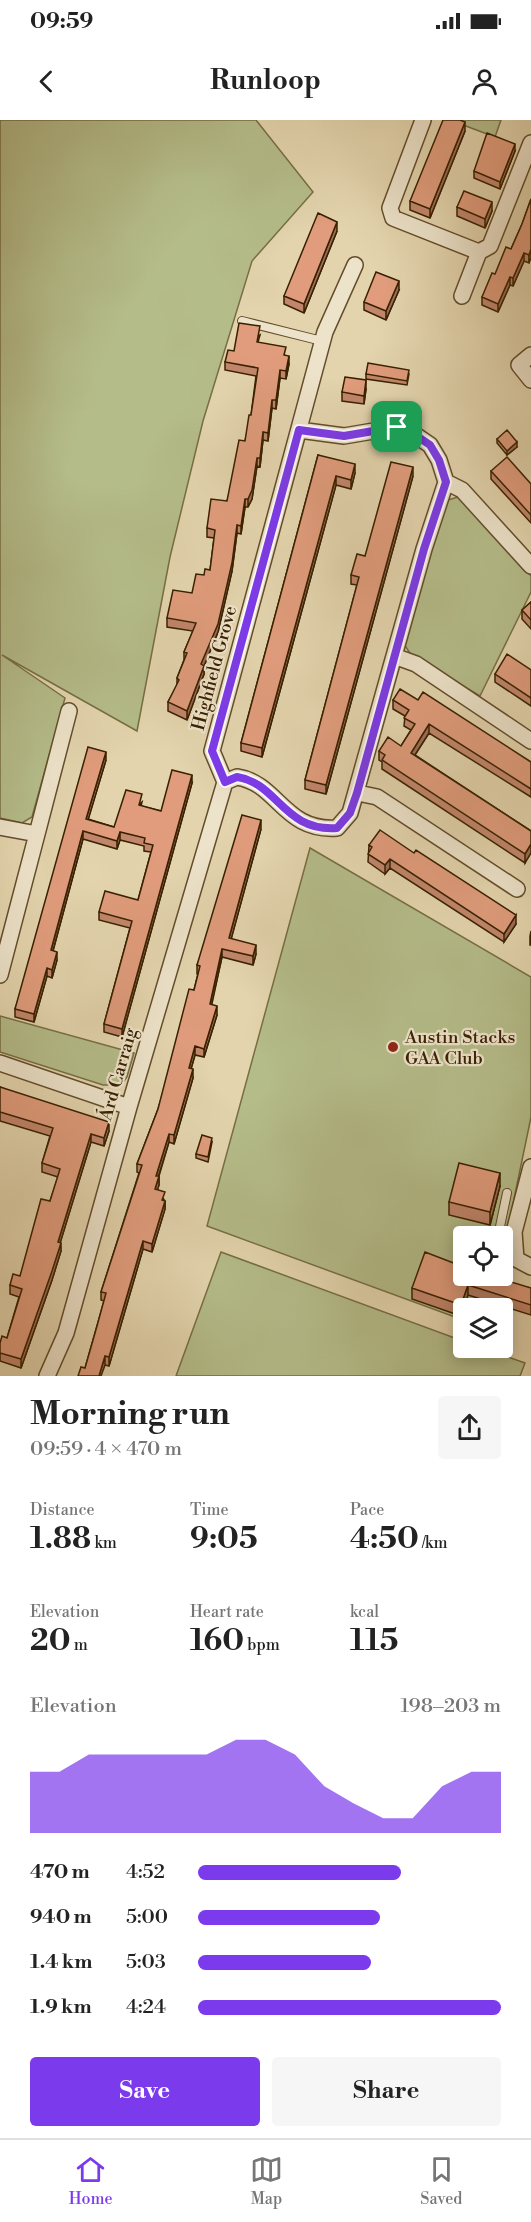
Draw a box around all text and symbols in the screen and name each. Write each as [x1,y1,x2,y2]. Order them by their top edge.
text: 09:59 [30,8,93,35]
text: Runloop [210,64,321,98]
icon: back [30,65,63,98]
icon: person [468,65,501,98]
pin [371,401,422,452]
icon: arrive [380,410,413,443]
street label: Highfield Grove [187,603,242,733]
street label: Árd Carraig [94,1024,143,1124]
place label: Austin Stacks GAA Club [404,1026,516,1070]
marker: Austin Stacks GAA Club [386,1040,400,1054]
map controls [453,1226,513,1358]
button: locate [453,1226,513,1286]
button: layers [453,1298,513,1358]
text: Morning run [30,1394,230,1435]
button: share [438,1396,501,1459]
text: 09:59 · 4 × 470 m [30,1437,182,1462]
text: Distance [30,1500,95,1520]
text: Time [190,1500,229,1520]
text: Pace [350,1500,384,1520]
text: 1.88 [30,1520,91,1558]
text: 9:05 [190,1520,258,1558]
text: 4:50 [350,1520,419,1558]
text: km [91,1533,117,1553]
text: /km [419,1533,447,1553]
text: Elevation [30,1602,99,1622]
text: Heart rate [190,1602,264,1622]
text: kcal [350,1602,379,1622]
text: 20 [30,1622,71,1660]
text: 160 [190,1622,244,1660]
text: 115 [350,1622,398,1660]
text: m [71,1635,88,1655]
text: bpm [244,1635,280,1655]
text: Elevation [30,1694,117,1719]
text: 198–203 m [401,1694,501,1719]
text: 470 m [30,1860,90,1885]
text: 4:52 [126,1860,165,1885]
text: 940 m [30,1905,92,1930]
text: 5:00 [126,1905,168,1930]
text: 1.4 km [30,1950,92,1975]
text: 5:03 [126,1950,166,1975]
text: 1.9 km [30,1995,92,2020]
text: 4:24 [126,1995,166,2020]
button: Save [30,2057,260,2126]
button: Share [272,2057,501,2126]
tab: Home [69,2153,113,2209]
tab: Map [250,2153,283,2209]
tab: Saved [420,2153,462,2209]

